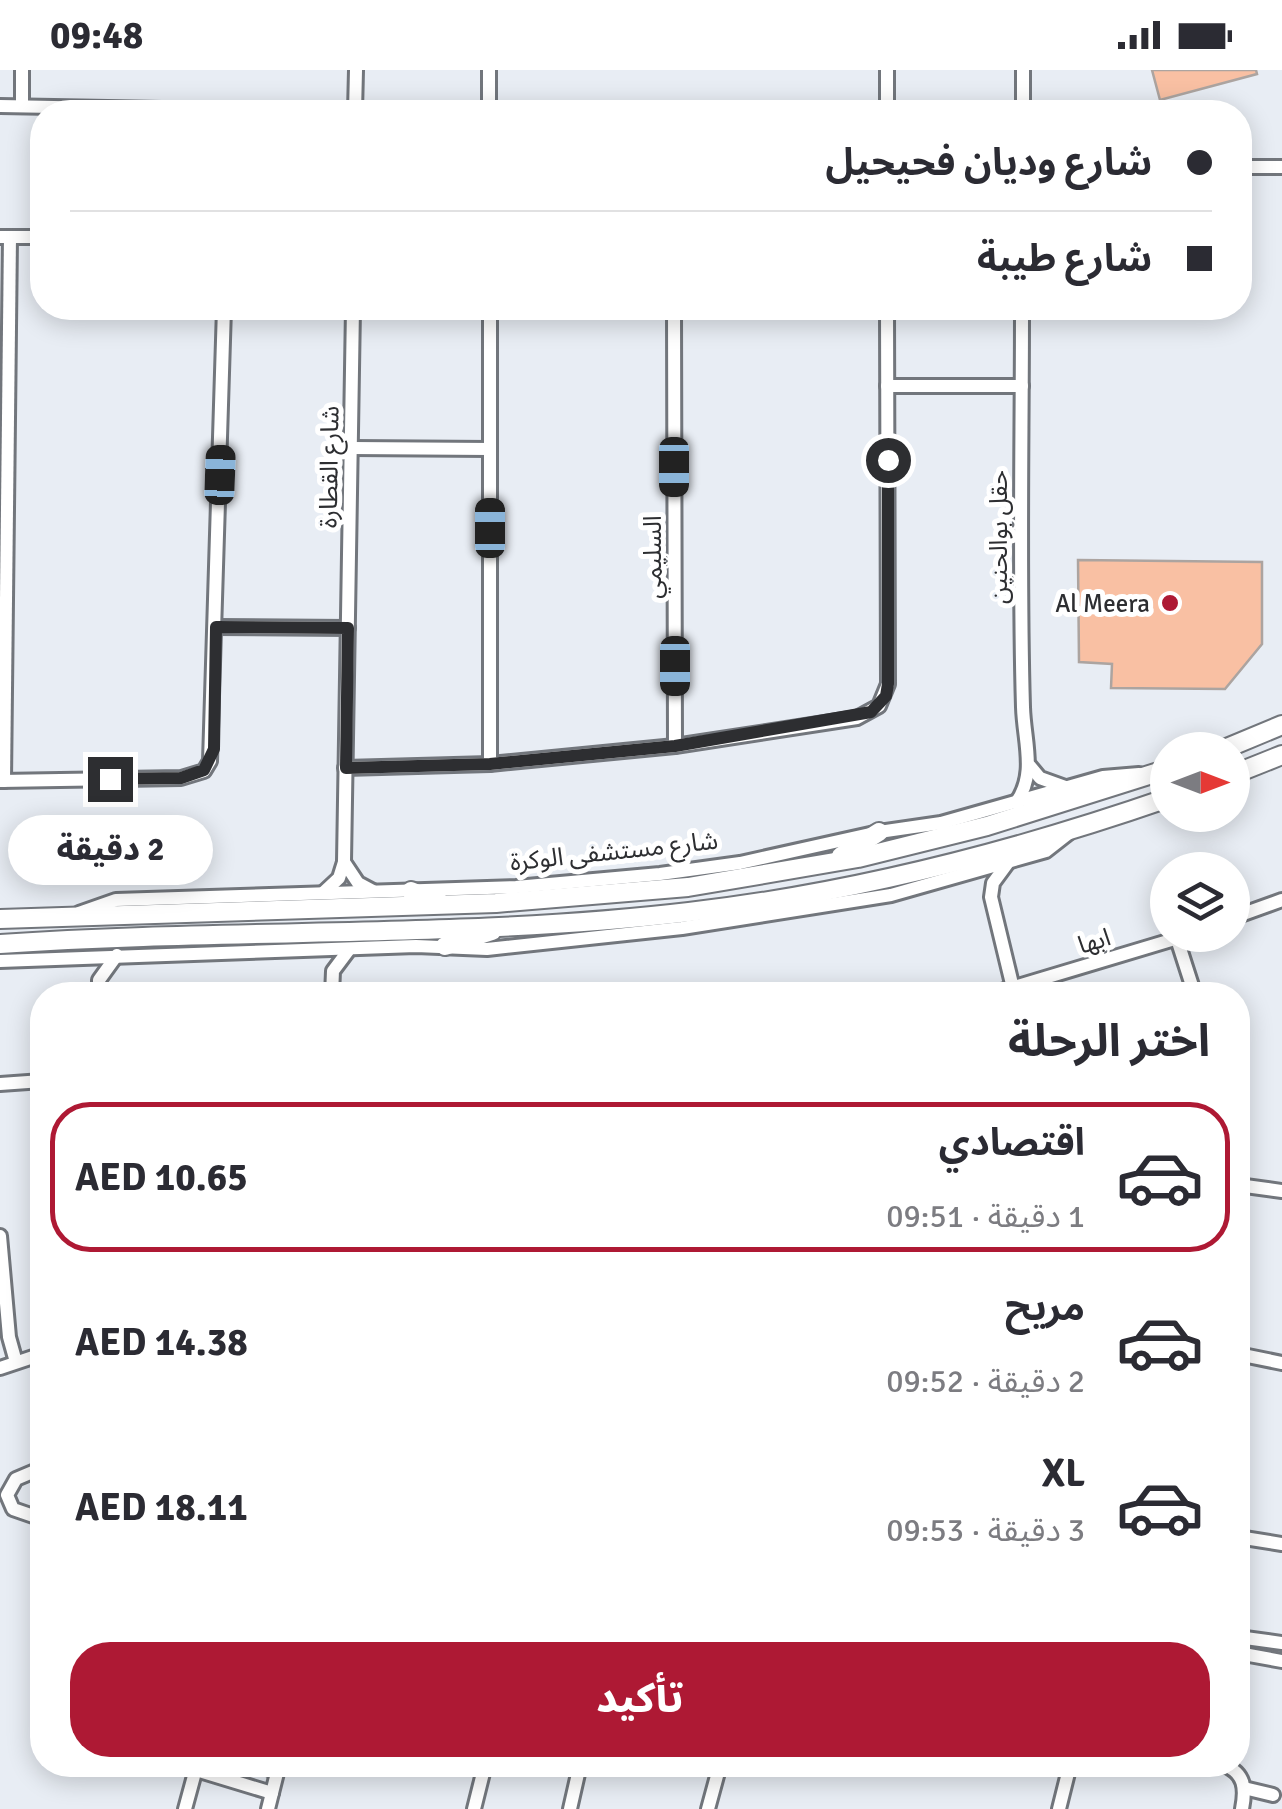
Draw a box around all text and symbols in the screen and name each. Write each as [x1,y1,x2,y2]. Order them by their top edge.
text: 09:48 [50,12,143,59]
text: شارع وديان فحيحيل [826,139,1152,186]
text: شارع طيبة [977,235,1152,282]
street label: شارع القطارة [312,406,349,529]
car [659,437,689,497]
route start [866,438,911,483]
car [204,444,236,506]
street label: حقل بوالحنين [983,470,1014,604]
car [475,498,505,558]
street label: السليمي [637,515,671,599]
place label: Al Meera [1055,588,1150,619]
marker: Al Meera [1159,592,1181,614]
car [660,636,690,696]
north arrow [1150,732,1250,832]
map controls [1150,732,1250,952]
route end [88,757,133,802]
callout: 2 دقيقة [8,814,212,884]
street label: شارع مستشفى الوكرة [508,825,720,880]
text: 2 دقيقة [57,830,164,869]
button: layers [1150,852,1250,952]
street label: ابها [1074,921,1114,961]
text: اختر الرحلة [1008,1014,1210,1069]
text: اقتصادي [939,1119,1085,1166]
icon: car [1115,1132,1205,1222]
text: AED 10.65 [75,1154,248,1201]
text: 1 دقيقة · 09:51 [886,1197,1085,1236]
text: مريح [1005,1284,1085,1331]
icon: car [1115,1297,1205,1387]
text: AED 14.38 [75,1319,248,1366]
text: 2 دقيقة · 09:52 [886,1362,1085,1401]
text: XL [1042,1450,1085,1497]
icon: car [1115,1462,1205,1552]
text: AED 18.11 [75,1484,248,1531]
text: 3 دقيقة · 09:53 [886,1511,1085,1550]
button: تأكيد [70,1642,1210,1757]

